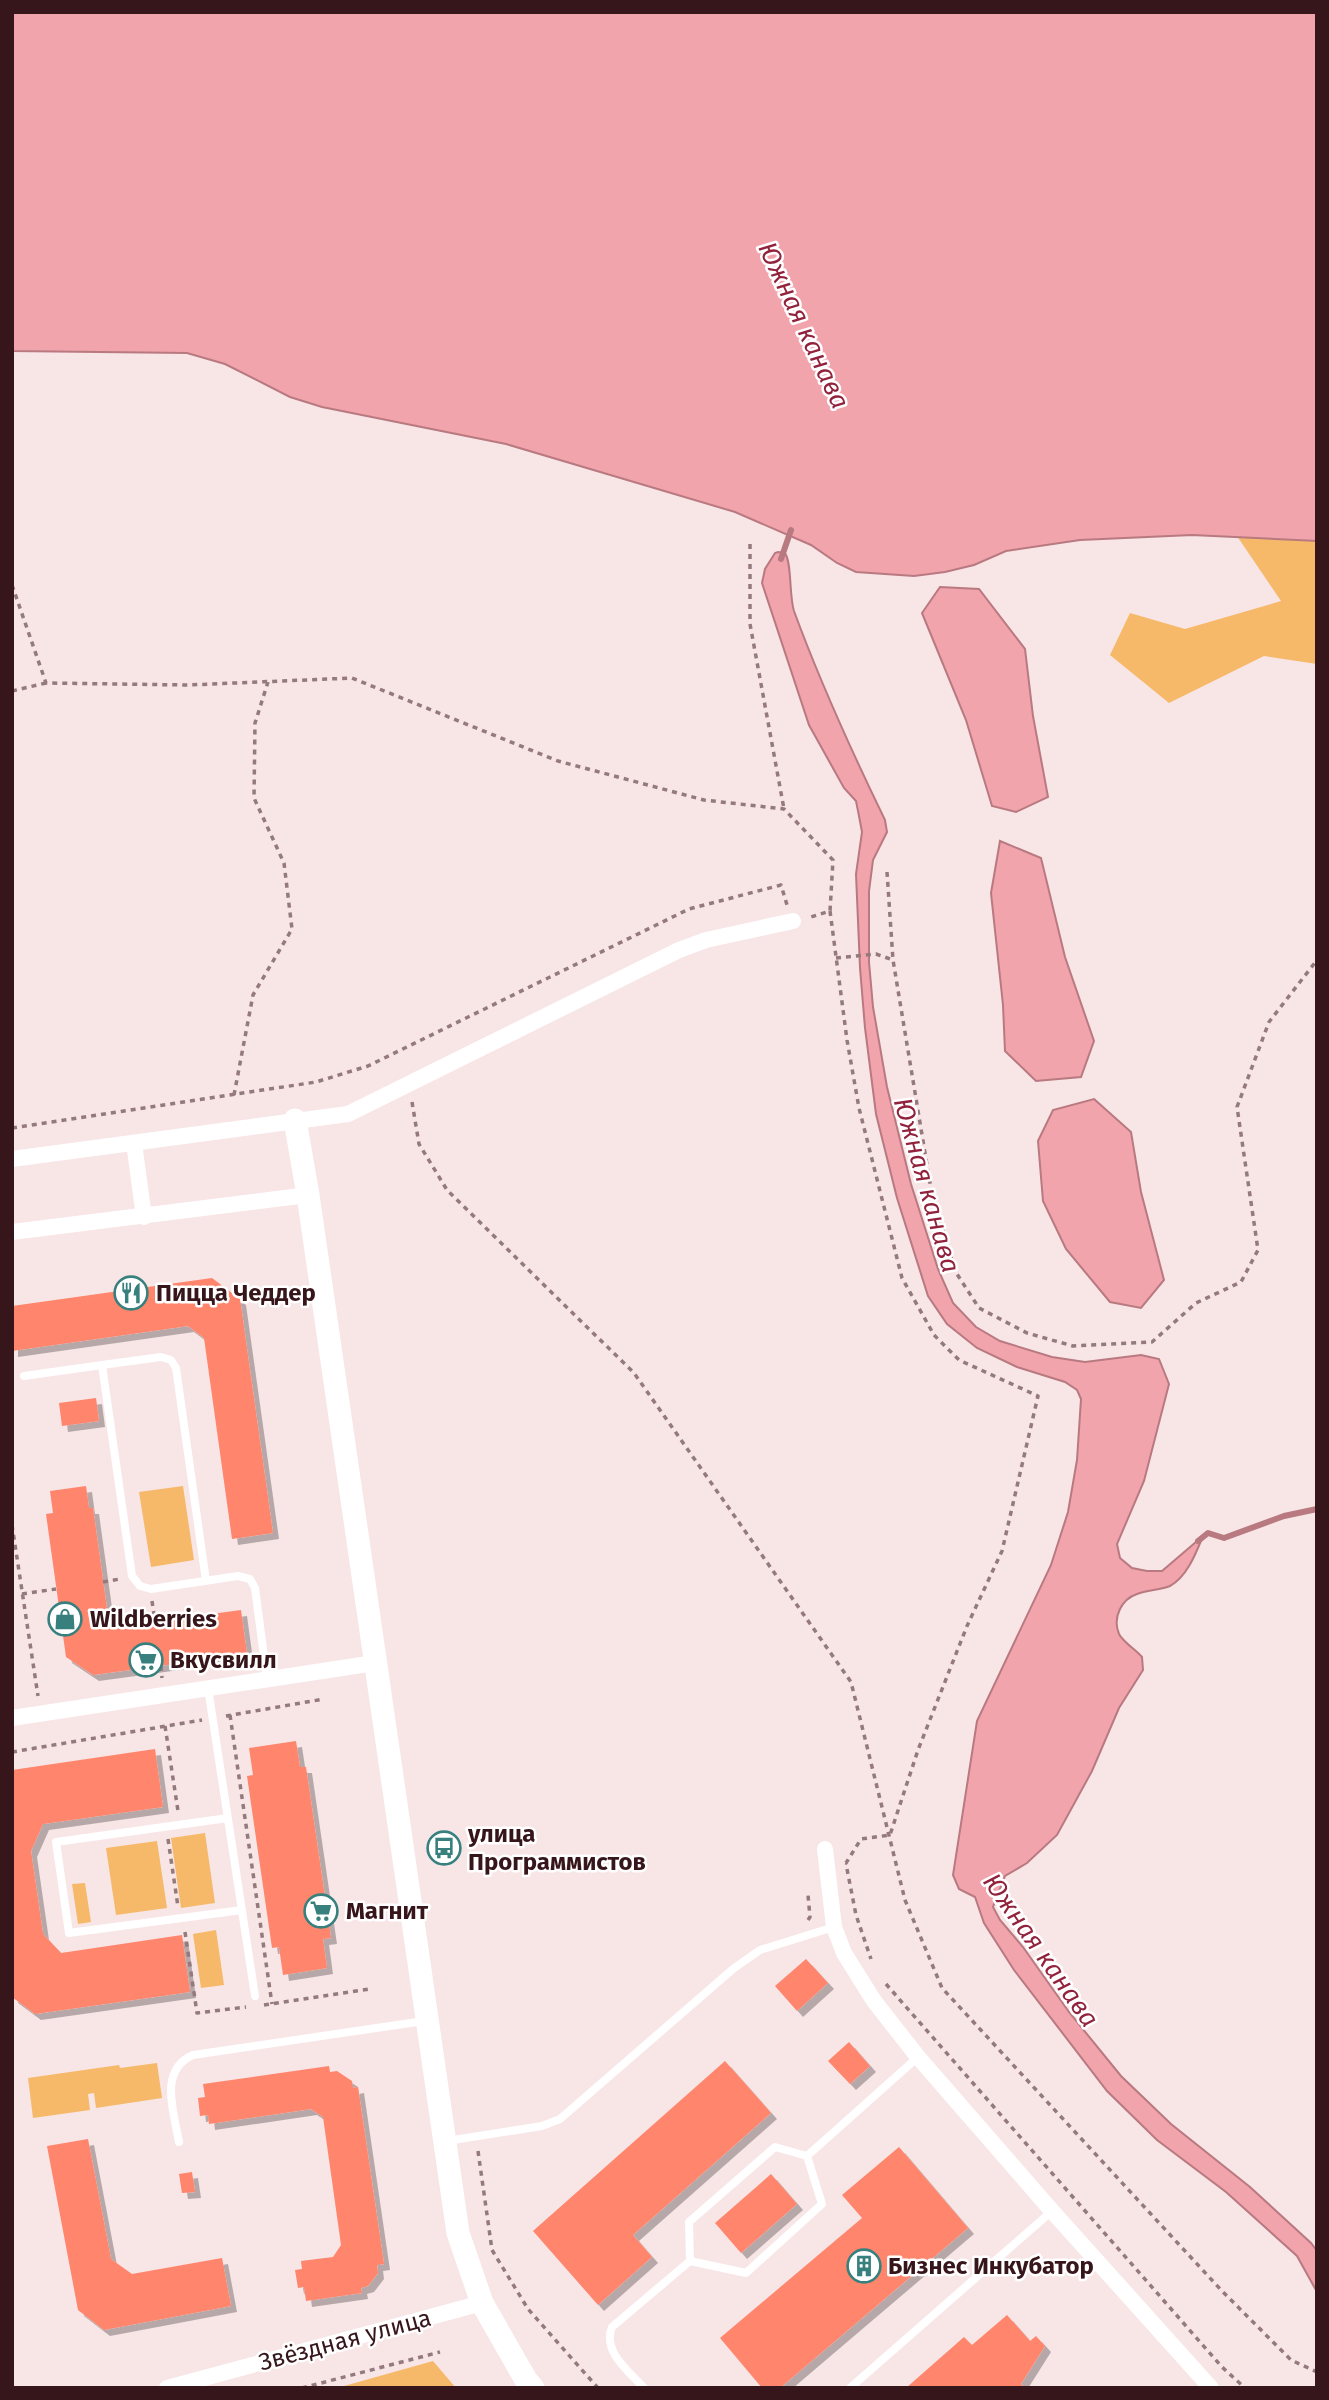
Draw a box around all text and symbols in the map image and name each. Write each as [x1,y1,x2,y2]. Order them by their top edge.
water label: Южная канава [751,237,856,414]
water label: Южная канава [887,1094,966,1276]
restaurant icon: Пицца Чеддер [112,1274,150,1312]
place label: Пицца Чеддер [156,1279,316,1307]
shop icon: Wildberries [46,1600,84,1638]
place label: Wildberries [90,1605,217,1633]
supermarket icon: Вкусвилл [127,1641,165,1679]
place label: Вкусвилл [170,1646,277,1674]
place label: улица Программистов [467,1820,646,1876]
bus stop icon: улица Программистов [425,1829,463,1867]
water label: Южная канава [976,1867,1105,2033]
supermarket icon: Магнит [302,1892,340,1930]
place label: Магнит [346,1897,429,1925]
building icon: Бизнес Инкубатор [845,2247,883,2285]
place label: Бизнес Инкубатор [888,2252,1094,2280]
street label: Звёздная улица [256,2304,434,2376]

